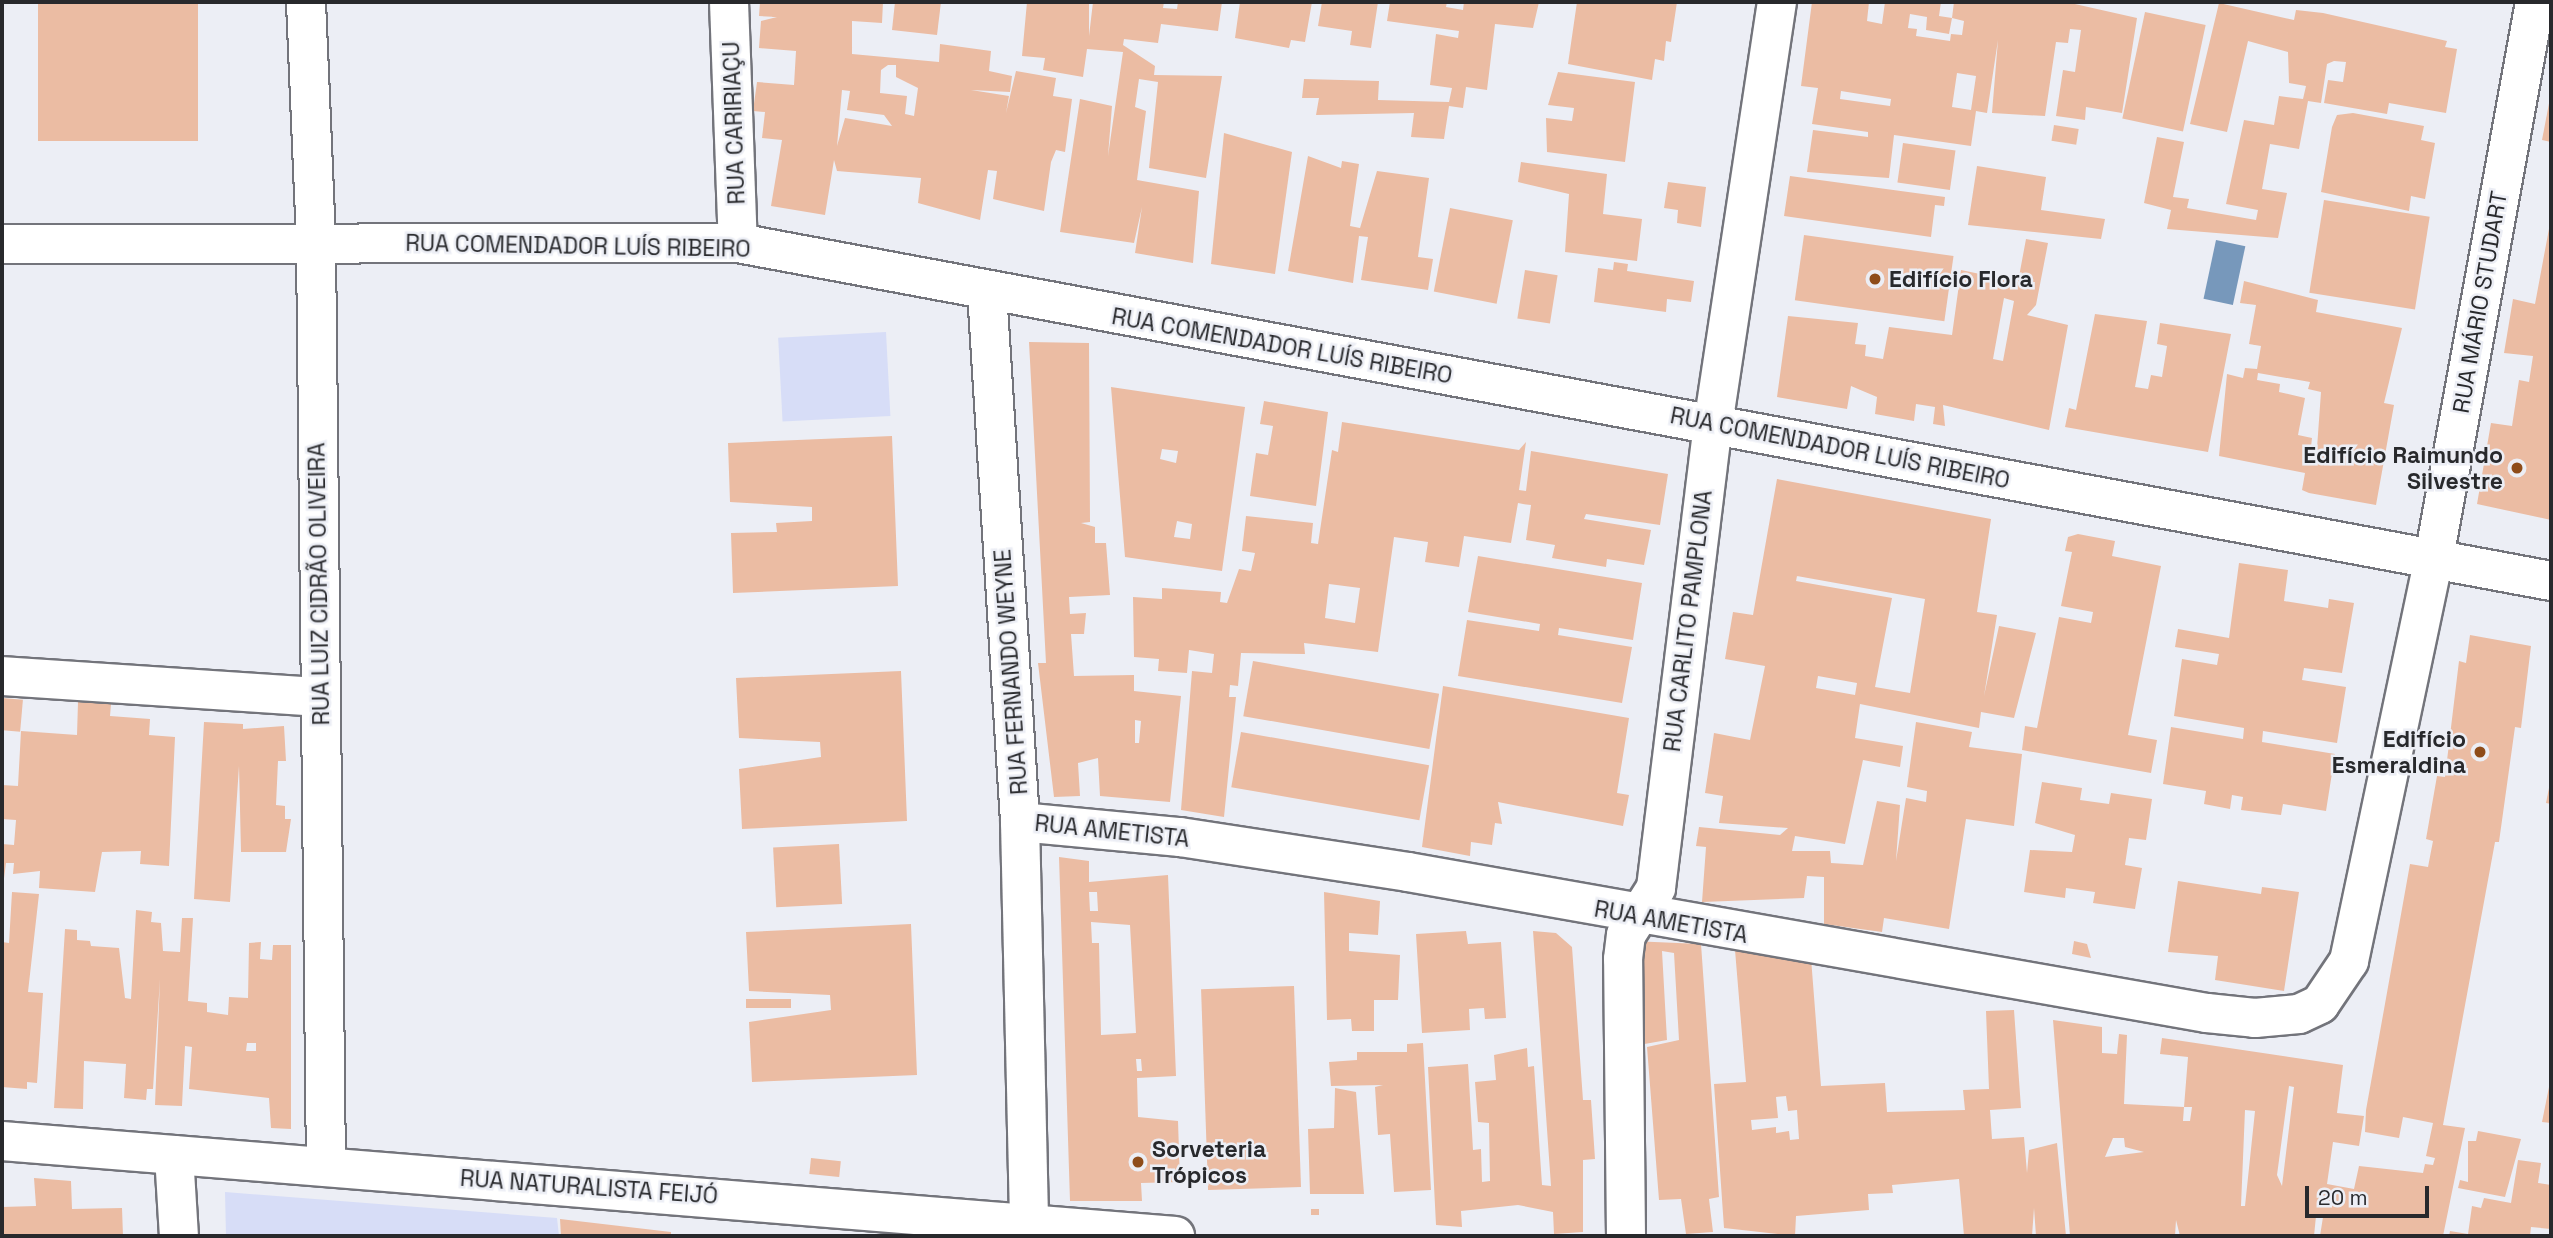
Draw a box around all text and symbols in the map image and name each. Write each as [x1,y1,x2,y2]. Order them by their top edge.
street label: RUA CARIRIAÇU [717,41,751,205]
street label: RUA MÁRIO STUDART [2447,189,2513,415]
street label: RUA COMENDADOR LUÍS RIBEIRO [405,229,751,263]
place label: Edifício Flora [1889,265,2033,293]
marker: Edifício Flora [1867,271,1883,287]
street label: RUA COMENDADOR LUÍS RIBEIRO [1109,302,1455,390]
street label: RUA COMENDADOR LUÍS RIBEIRO [1668,401,2012,495]
place label: Edifício Raimundo Silvestre [2303,441,2503,495]
street label: RUA LUIZ CIDRÃO OLIVEIRA [303,442,335,726]
marker: Edifício Raimundo Silvestre [2509,460,2525,476]
street label: RUA CARLITO PAMPLONA [1658,488,1718,754]
street label: RUA FERNANDO WEYNE [989,548,1033,796]
place label: Edifício Esmeraldina [2332,725,2466,779]
marker: Edifício Esmeraldina [2472,744,2488,760]
street label: RUA AMETISTA [1033,809,1191,853]
street label: RUA AMETISTA [1592,895,1750,949]
place label: Sorveteria Trópicos [1152,1135,1266,1189]
marker: Sorveteria Trópicos [1130,1154,1146,1170]
street label: RUA NATURALISTA FEIJÓ [459,1164,719,1210]
scale bar [2308,1172,2432,1216]
text: 20 m [2318,1184,2368,1211]

